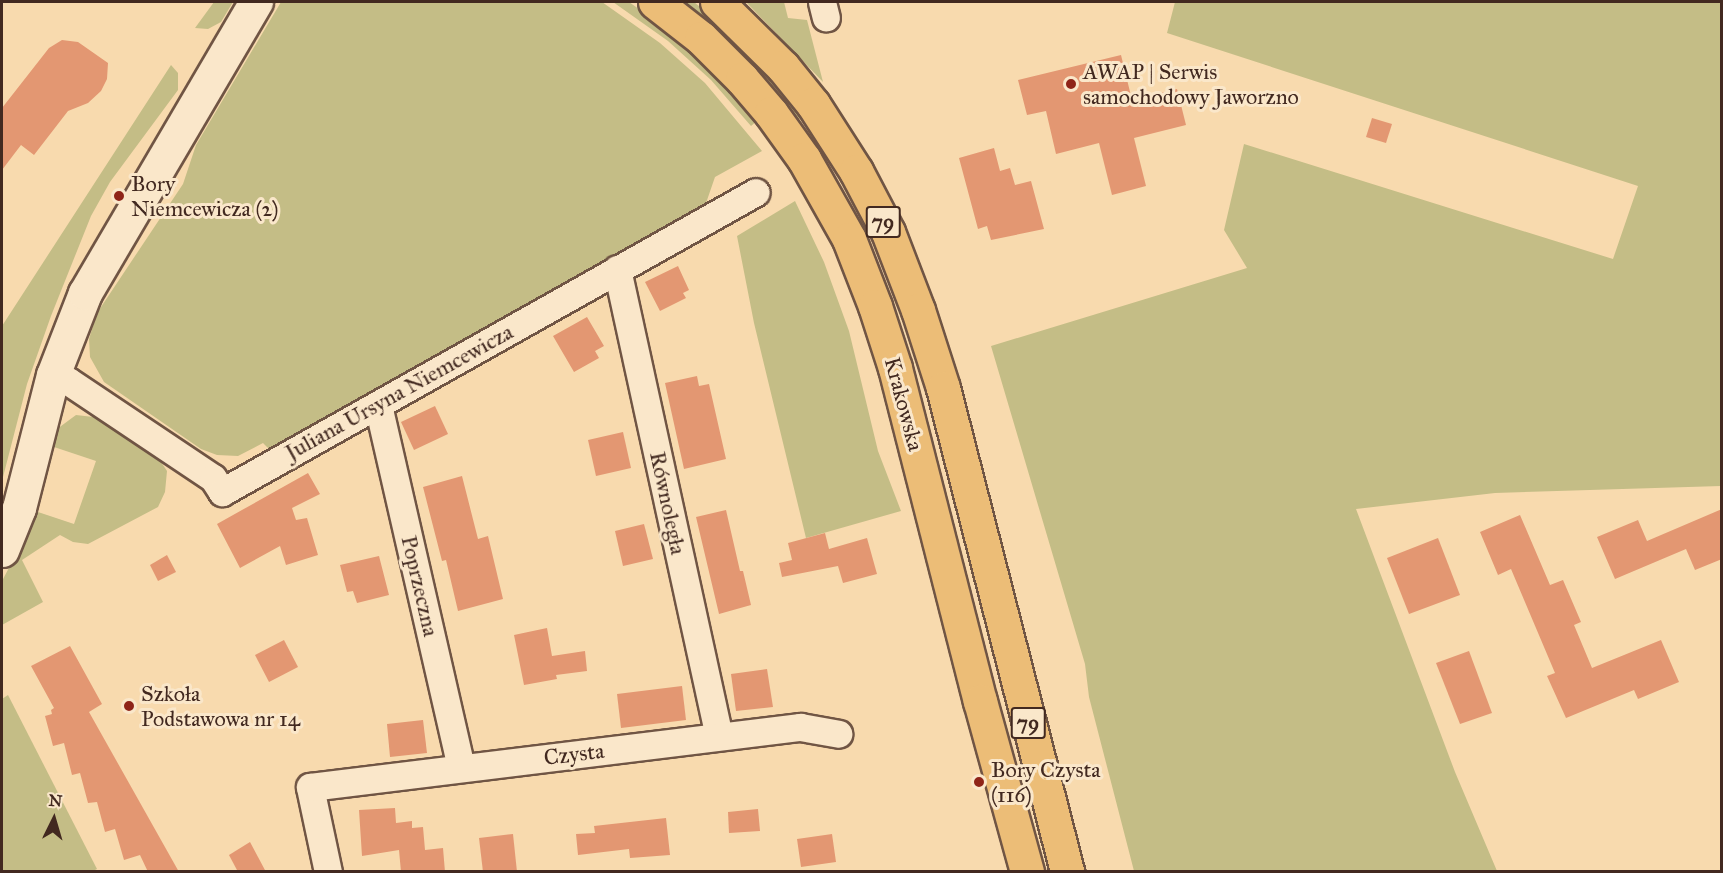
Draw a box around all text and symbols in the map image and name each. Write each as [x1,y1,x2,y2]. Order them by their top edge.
place label: AWAP | Serwis samochodowy Jaworzno [1083,58,1299,110]
marker: AWAP | Serwis samochodowy Jaworzno [1064,77,1078,91]
place label: Bory Niemcewicza (2) [131,170,279,222]
marker: Bory Niemcewicza (2) [112,189,126,203]
road number: 79 [865,204,901,240]
street label: Juliana Ursyna Niemcewicza [280,318,518,466]
street label: Krakowska [879,354,929,454]
street label: Równoległa [644,449,692,557]
street label: Poprzeczna [396,533,444,639]
place label: Szkoła Podstawowa nr 14 [141,680,300,732]
marker: Szkoła Podstawowa nr 14 [122,699,136,713]
road number: 79 [1010,705,1046,741]
street label: Czysta [542,737,606,771]
place label: Bory Czysta (116) [991,756,1101,807]
marker: Bory Czysta (116) [972,775,986,789]
north arrow [24,789,84,849]
text: N [48,791,63,811]

